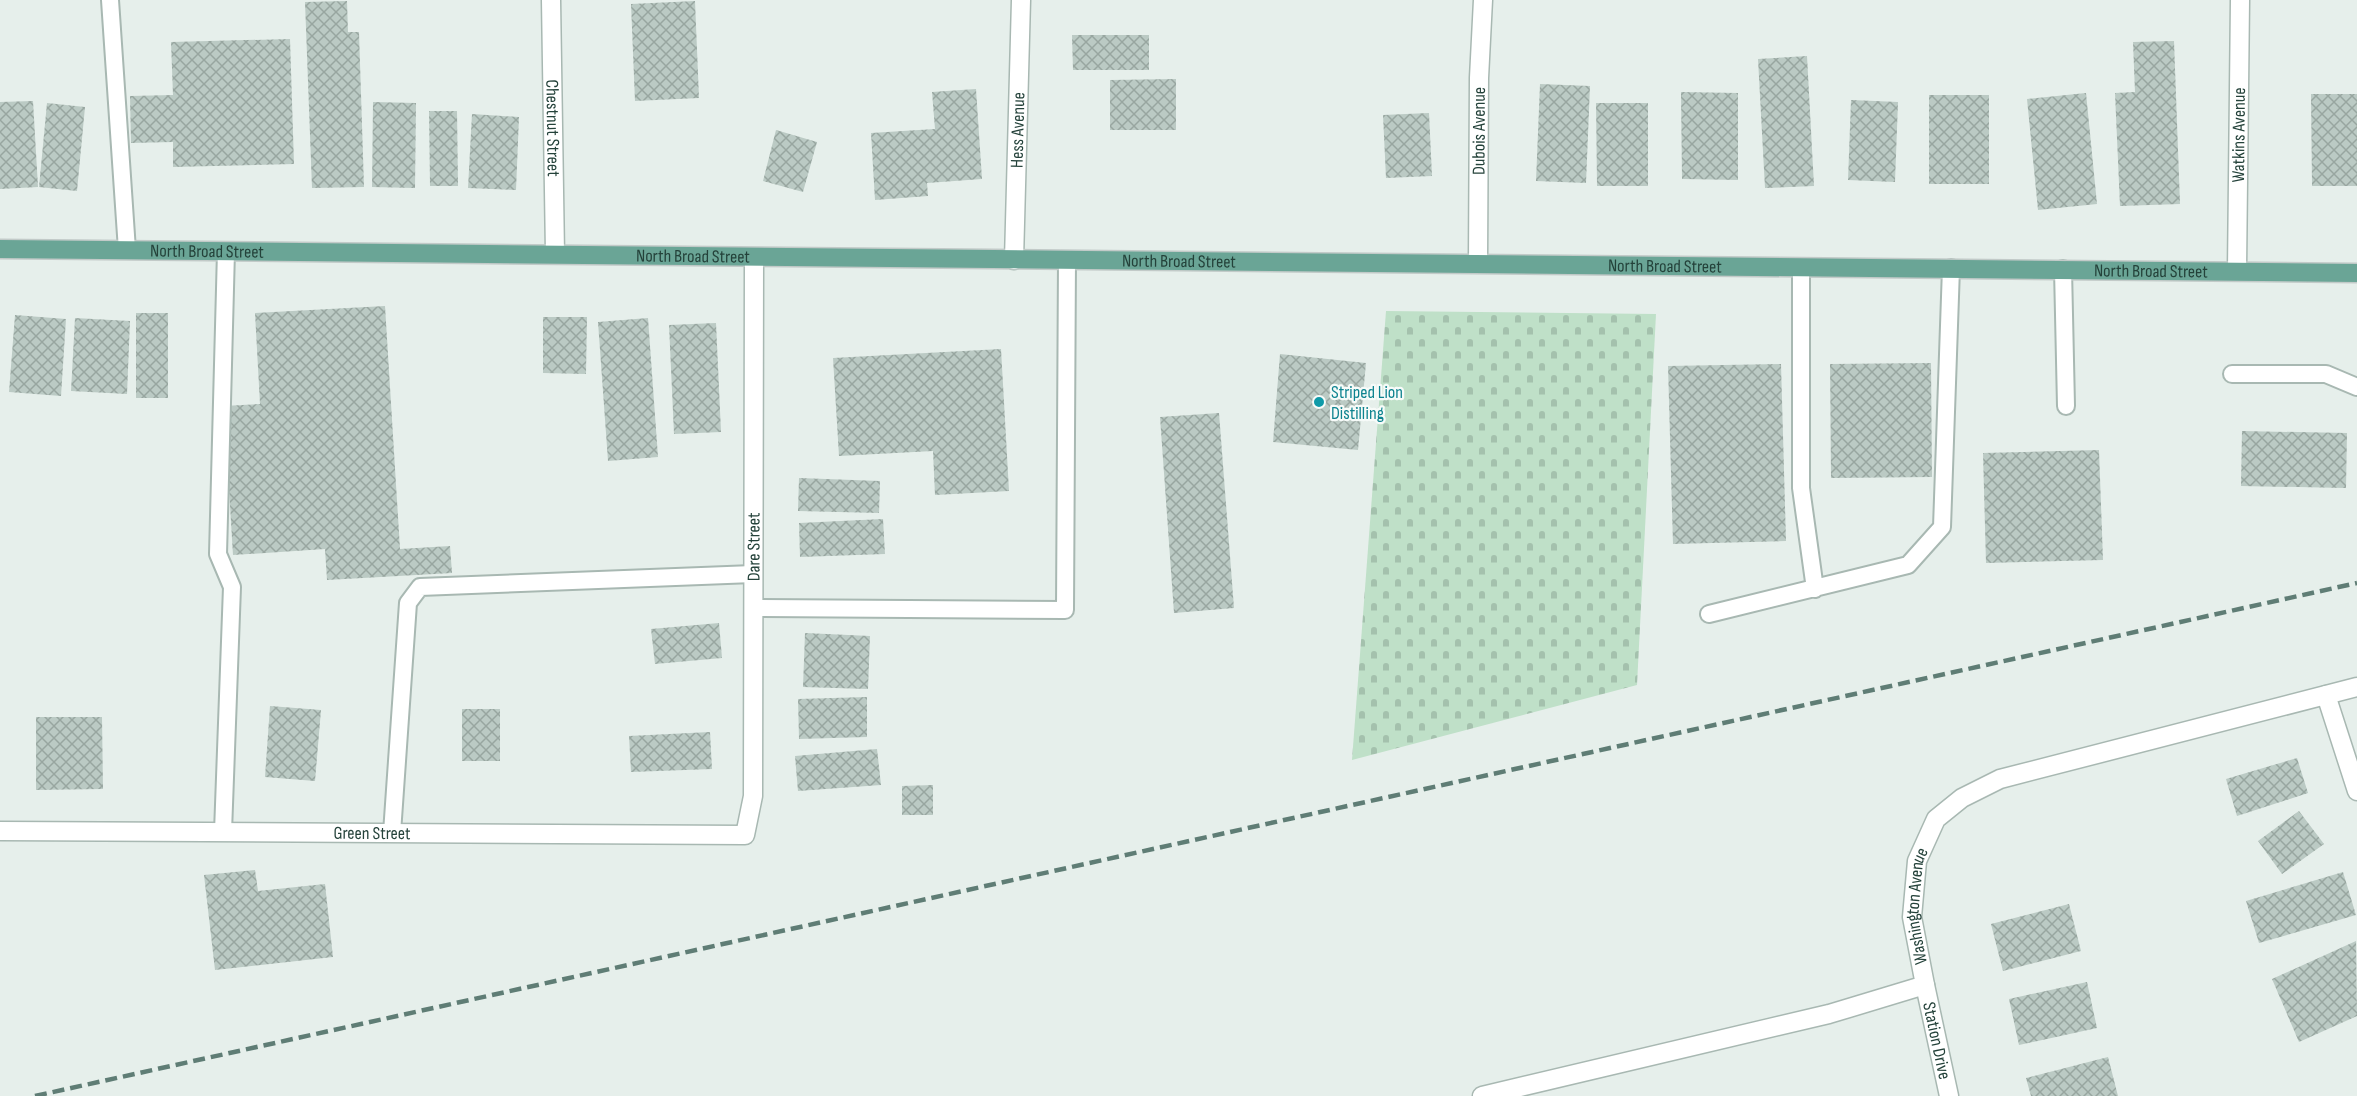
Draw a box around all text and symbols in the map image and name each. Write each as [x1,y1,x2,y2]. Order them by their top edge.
street label: Chestnut Street [541,79,564,177]
street label: Dubois Avenue [1468,87,1490,175]
street label: Watkins Avenue [2228,87,2250,183]
street label: Hess Avenue [1006,92,1030,168]
street label: North Broad Street [150,241,265,263]
street label: North Broad Street [636,245,751,268]
street label: North Broad Street [1122,250,1236,273]
street label: North Broad Street [1608,255,1722,278]
street label: North Broad Street [2094,260,2208,282]
place label: Striped Lion Distilling [1331,382,1403,424]
marker: Striped Lion Distilling [1312,395,1326,409]
street label: Dare Street [743,512,765,581]
street label: Green Street [333,823,411,844]
street label: Washington Avenue [1902,844,1933,966]
street label: Station Drive [1918,1000,1955,1081]

